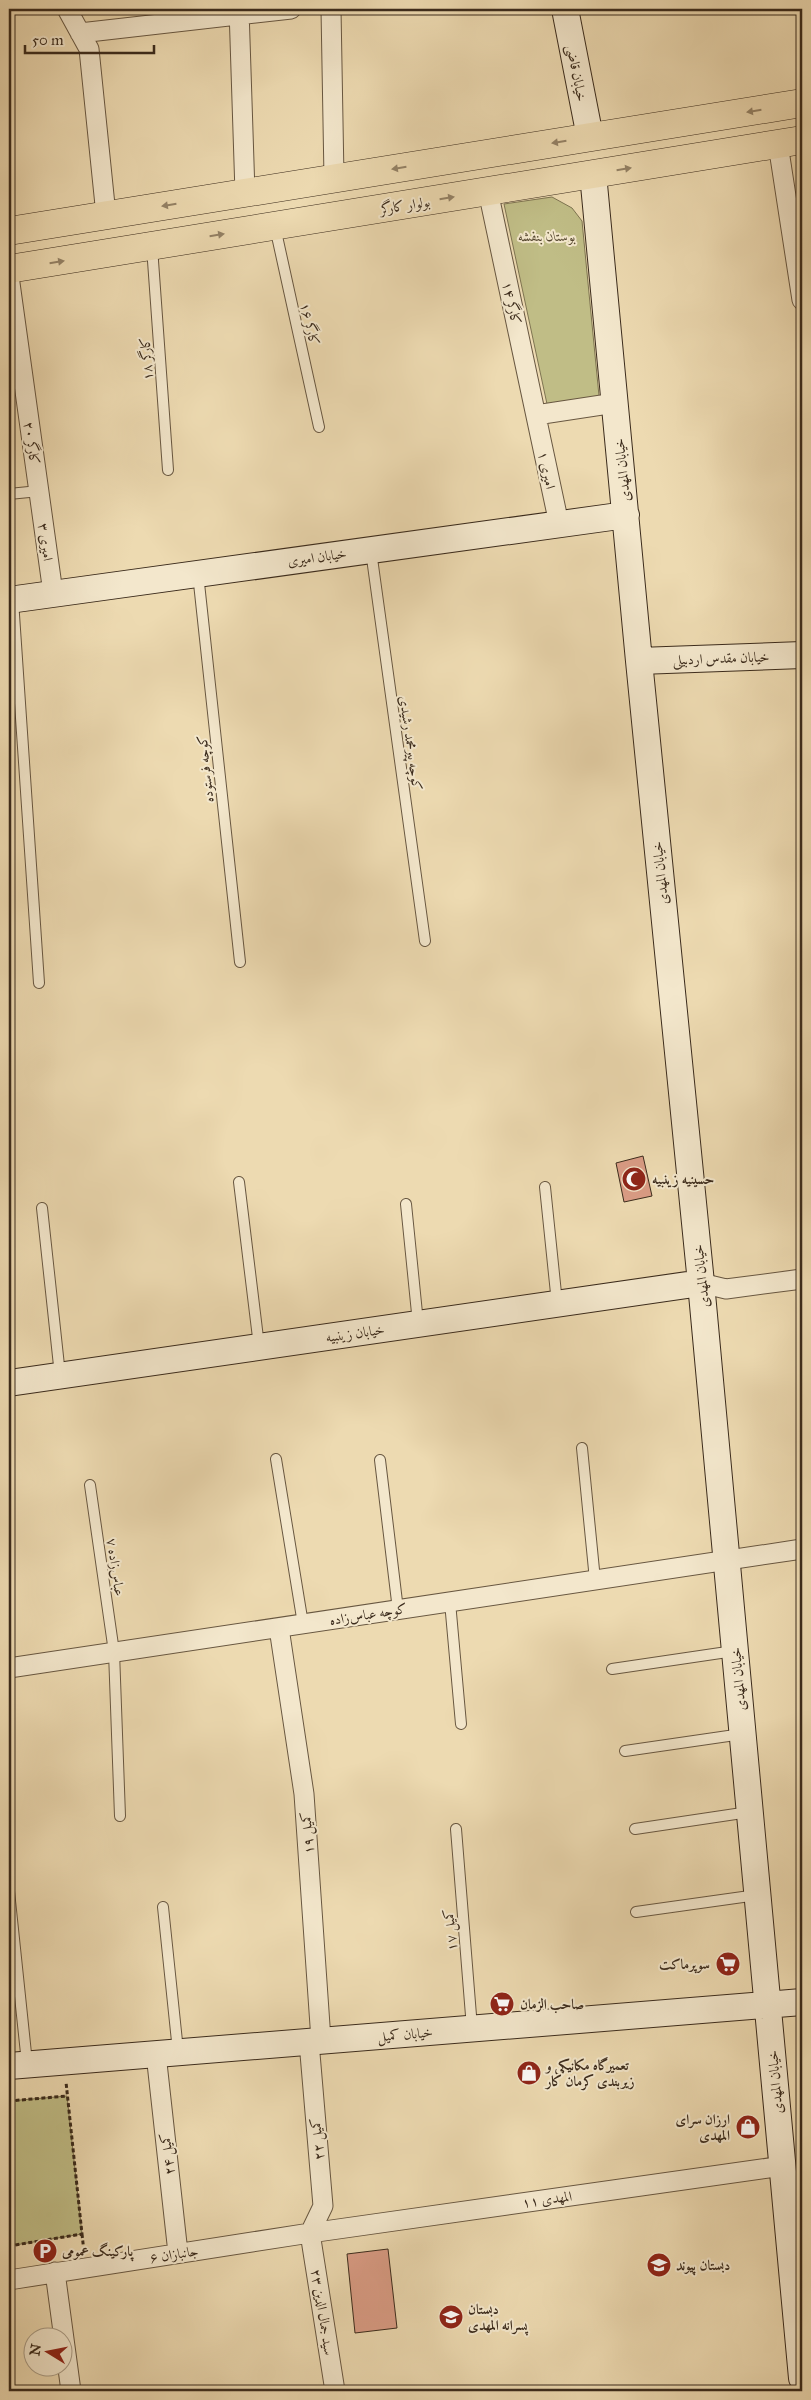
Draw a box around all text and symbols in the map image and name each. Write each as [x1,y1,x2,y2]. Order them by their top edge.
scale bar [25,22,154,54]
text: 50 m [32,31,64,49]
street label: خیابان قاضی [562,43,590,103]
one-way arrow [746,107,762,115]
one-way arrow [551,139,567,147]
one-way arrow [390,164,406,172]
one-way arrow [617,164,633,172]
street label: بولوار کارگر [377,192,432,218]
one-way arrow [439,194,455,202]
one-way arrow [161,201,177,209]
park label: بوستان بنفشه [518,228,576,245]
one-way arrow [210,231,226,239]
one-way arrow [49,257,65,265]
street label: کارگر ۱۴ [499,280,525,326]
street label: کارگر ۱۶ [296,301,324,347]
street label: کارگر ۱۸ [136,337,156,381]
street label: کارگر ۲۰ [20,420,44,466]
street label: خیابان المهدی [611,438,634,502]
street label: امیری ۱ [534,450,559,491]
street label: امیری ۳ [34,522,57,562]
street label: خیابان امیری [286,545,348,570]
street label: خیابان مقدس اردبیلی [672,648,770,670]
street label: کوچه پیرمحمد رشیدی [393,695,426,792]
street label: کوچه فرستوده [194,734,218,803]
street label: خیابان المهدی [649,841,672,905]
mosque icon: حسینیه زینبیه [621,1166,647,1192]
place label: حسینیه زینبیه [652,1171,714,1188]
street label: خیابان المهدی [690,1244,713,1308]
street label: خیابان زینبیه [324,1321,386,1346]
street label: عباس‌زاده ۷ [103,1537,128,1597]
street label: کوچه عباس‌زاده [328,1600,408,1630]
street label: خیابان المهدی [727,1647,750,1711]
street label: کمیل ۱۹ [298,1811,319,1855]
street label: کمیل ۱۷ [440,1908,463,1952]
supermarket icon: سوپرماکت [715,1951,741,1977]
place label: سوپرماکت [659,1956,710,1974]
supermarket icon: صاحب الزمان [489,1991,515,2017]
place label: صاحب الزمان [520,1996,584,2014]
street label: خیابان کمیل [377,2024,434,2047]
street label: خیابان المهدی [764,2050,787,2114]
place label: تعمیرگاه مکانیکی و زیربندی کرمان کار [544,2056,635,2091]
shop icon: تعمیرگاه مکانیکی و زیربندی کرمان کار [516,2060,542,2086]
place label: ارزان سرای المهدی [675,2111,730,2144]
shop icon: ارزان سرای المهدی [735,2114,761,2140]
street label: کمیل ۲۲ [307,2117,330,2161]
street label: کمیل ۲۴ [157,2132,180,2176]
street label: المهدی ۱۱ [521,2188,573,2211]
parking icon: پارکینگ عمومی [32,2238,58,2264]
place label: پارکینگ عمومی [61,2242,134,2262]
street label: جانبازان ۶ [149,2242,200,2267]
school or university icon: دبستان پیوند [646,2252,672,2278]
place label: دبستان پیوند [676,2257,730,2276]
street label: سید جمال الدین ۲۳ [307,2268,338,2356]
place label: دبستان پسرانه المهدی [468,2301,529,2336]
school or university icon: دبستان پسرانه المهدی [438,2304,464,2330]
north arrow [22,2328,72,2378]
text: N [26,2342,45,2357]

